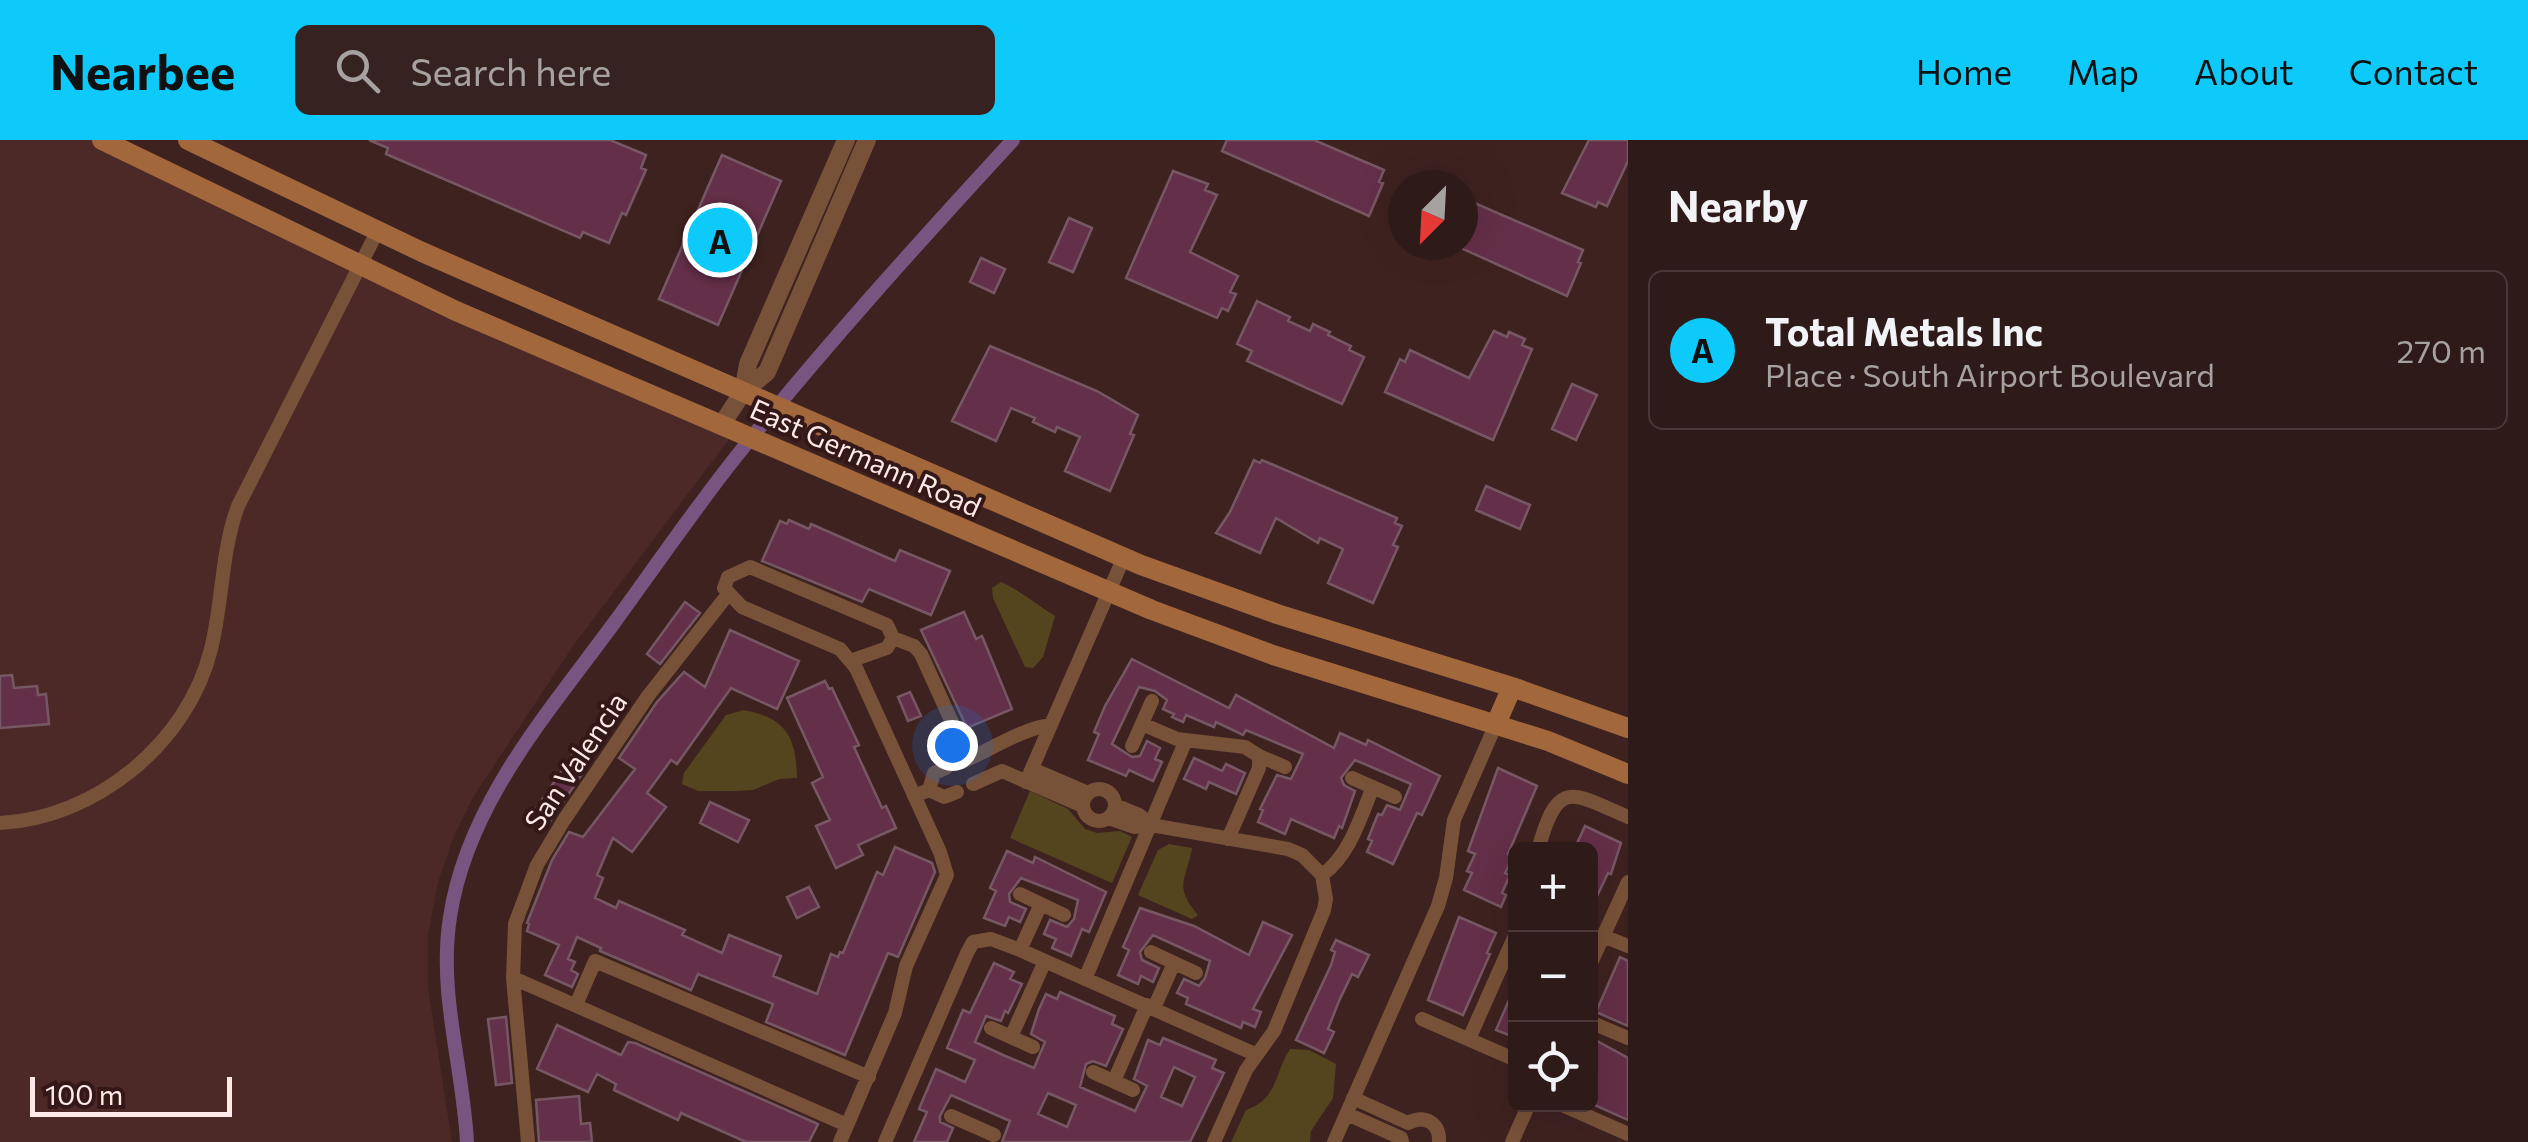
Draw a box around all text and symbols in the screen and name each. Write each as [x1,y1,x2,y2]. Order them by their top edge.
search box [295,25,995,115]
text: Nearbee [50,41,235,100]
icon: search [330,43,385,98]
text: Search here [410,47,611,94]
text: Home [1916,49,2012,92]
text: Map [2067,49,2139,92]
text: About [2194,49,2294,92]
text: Contact [2349,49,2478,92]
north arrow [1388,170,1478,260]
text: Nearby [1668,179,1808,231]
pin: A [688,202,752,278]
text: Total Metals Inc [1765,307,2043,354]
text: A [1691,330,1714,370]
text: 270 m [2397,330,2486,370]
text: Place · South Airport Boulevard [1765,354,2215,394]
street label: East Germann Road [745,391,987,523]
street label: San Valencia [517,686,633,836]
your location [927,720,978,771]
map controls [1508,842,1598,1112]
button: + [1508,842,1598,932]
button: − [1508,932,1598,1022]
button: locate [1508,1022,1598,1112]
scale bar [30,1072,232,1116]
text: 100 m [45,1077,123,1111]

